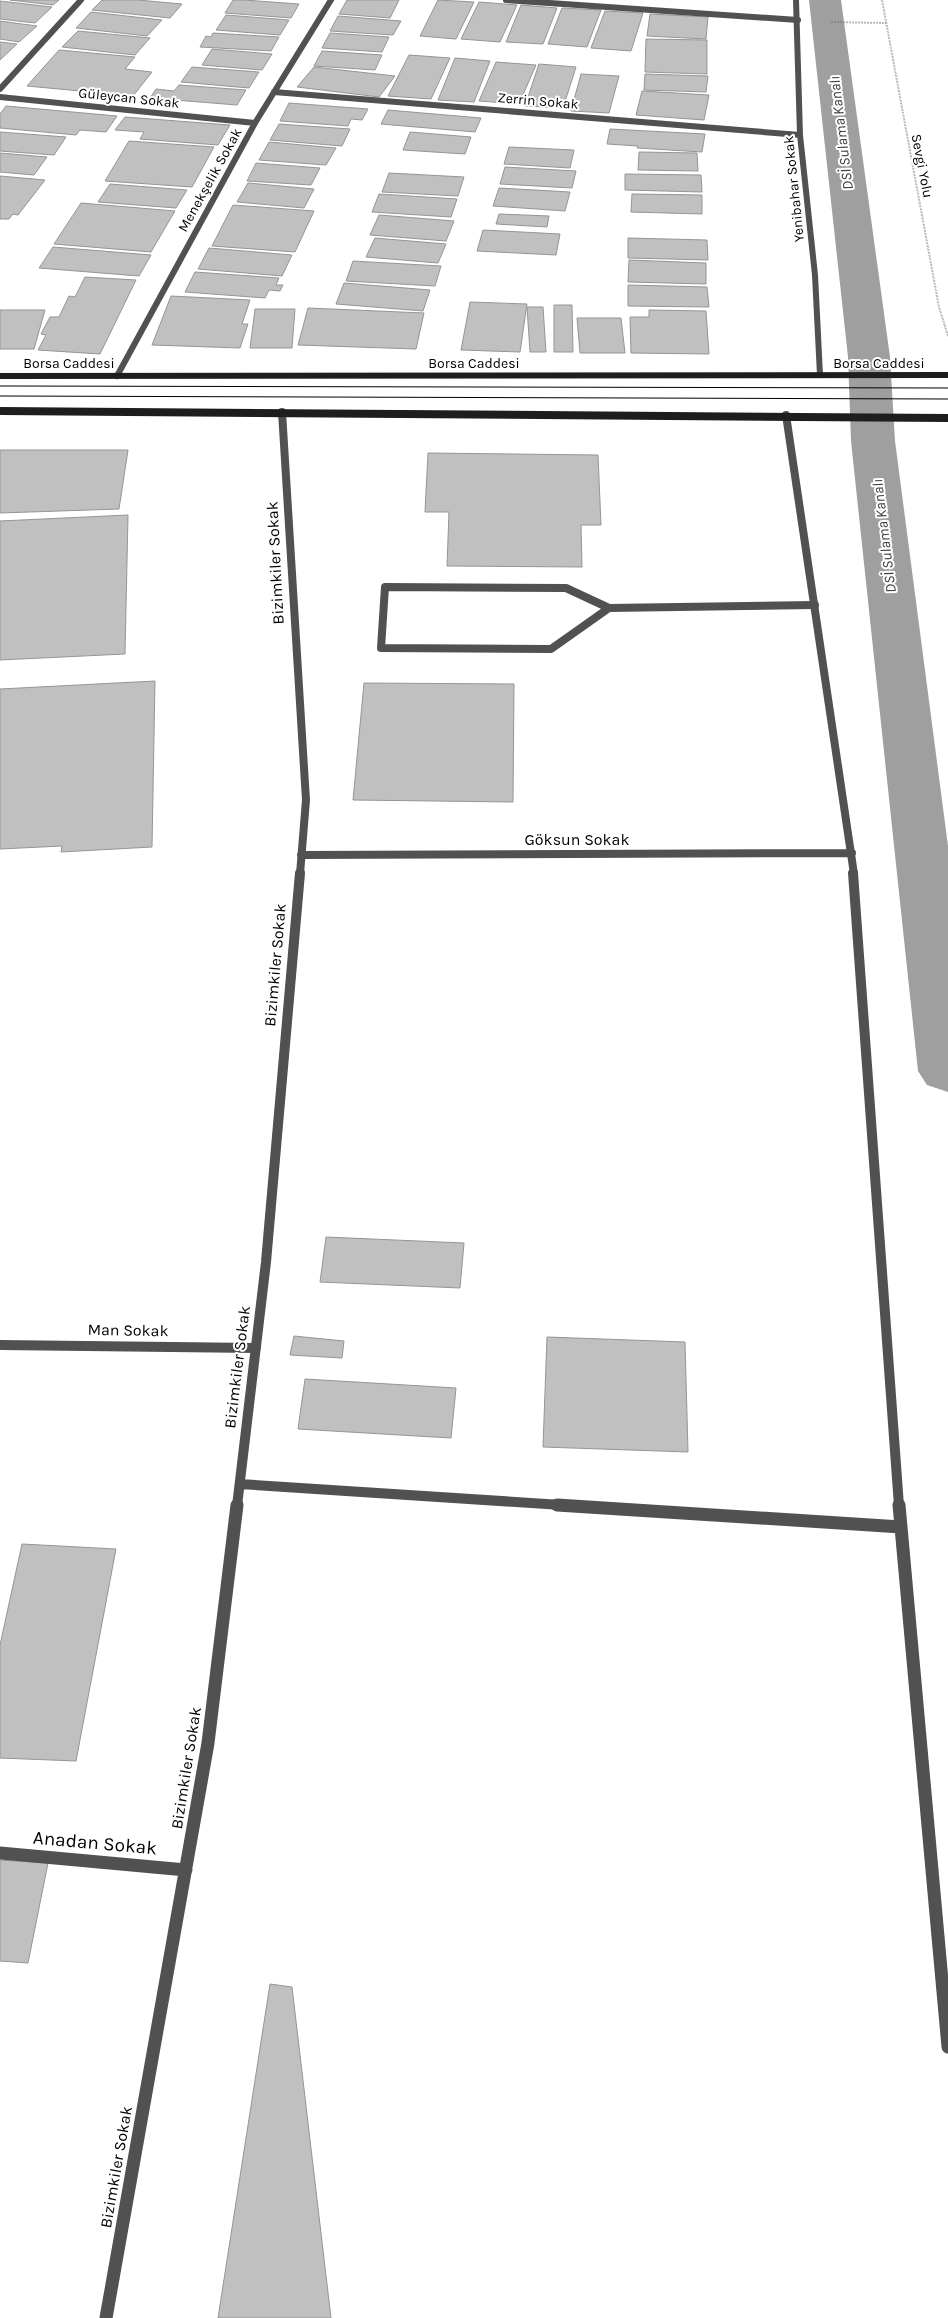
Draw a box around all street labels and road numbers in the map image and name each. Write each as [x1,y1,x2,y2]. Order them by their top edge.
street label: Güleycan Sokak [78,84,180,112]
street label: Zerrin Sokak [497,89,579,113]
street label: Menekşelik Sokak [174,125,246,235]
street label: Sevgi Yolu [907,133,937,199]
street label: Yenibahar Sokak [780,135,808,243]
street label: Borsa Caddesi [23,355,115,372]
street label: Borsa Caddesi [428,355,520,372]
street label: Borsa Caddesi [833,355,925,372]
street label: Bizimkiler Sokak [262,501,288,625]
street label: Göksun Sokak [525,830,629,849]
street label: Bizimkiler Sokak [260,903,290,1027]
street label: Bizimkiler Sokak [220,1305,254,1429]
street label: Man Sokak [87,1320,169,1340]
street label: Bizimkiler Sokak [167,1706,205,1830]
street label: Anadan Sokak [32,1827,158,1859]
street label: Bizimkiler Sokak [96,2105,136,2229]

